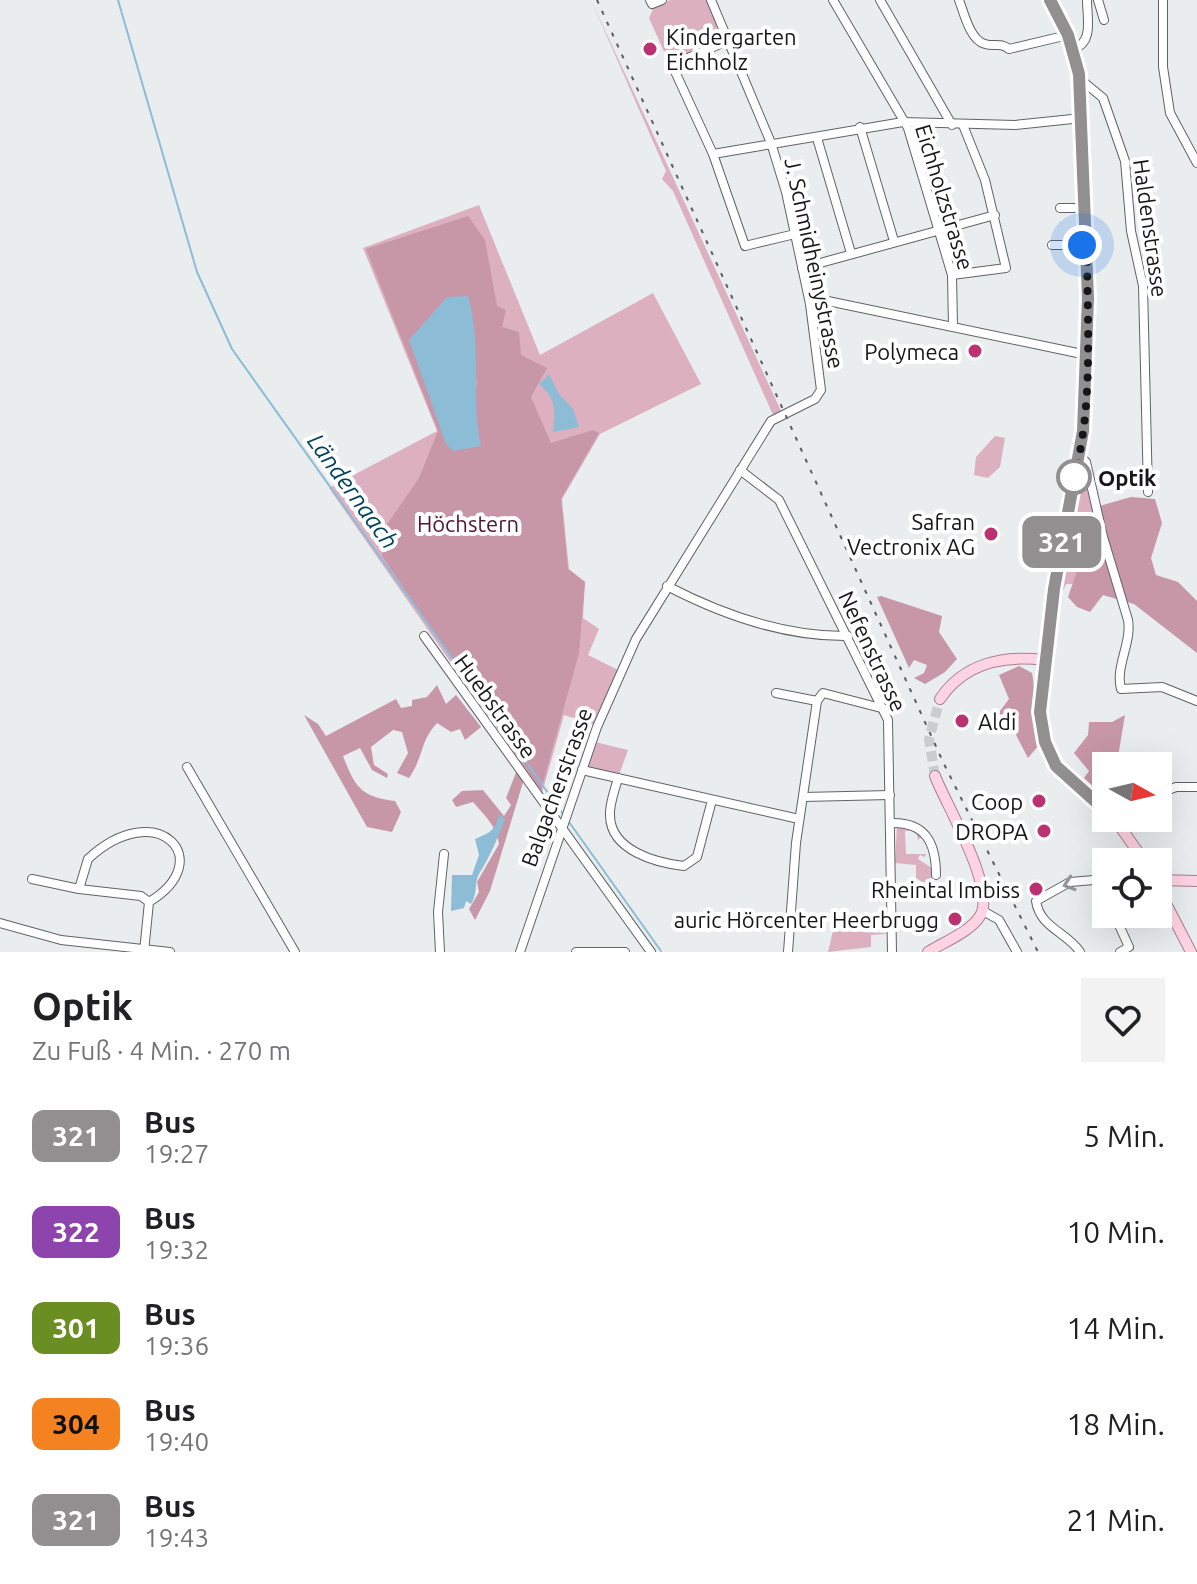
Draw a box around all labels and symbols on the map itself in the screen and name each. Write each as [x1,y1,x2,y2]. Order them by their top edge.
place label: Kindergarten Eichholz [666,24,797,74]
marker: Kindergarten Eichholz [641,40,659,58]
street label: Eichholzstrasse [911,121,979,273]
street label: J. Schmidheinystrasse [780,155,850,371]
street label: Haldenstrasse [1129,157,1173,299]
your location [1062,225,1102,265]
place label: Polymeca [864,339,959,364]
marker: Polymeca [966,342,984,360]
water label: Ländernaach [302,428,404,554]
marker: Optik [1057,460,1091,494]
place label: Optik [1098,465,1157,490]
place label: Safran Vectronix AG [847,509,975,559]
park label: Höchstern [417,511,519,536]
line badge: 321 [1016,516,1108,568]
marker: Safran Vectronix AG [982,525,1000,543]
street label: Nefenstrasse [834,587,912,715]
street label: Huebstrasse [450,649,542,763]
street label: Balgacherstrasse [516,704,596,870]
place label: Aldi [978,709,1016,734]
marker: Aldi [953,712,971,730]
north arrow [1092,752,1172,832]
place label: Coop [971,789,1023,814]
marker: Coop [1030,792,1048,810]
place label: DROPA [955,819,1029,844]
marker: DROPA [1035,822,1053,840]
one-way arrow [1063,875,1076,891]
place label: Rheintal Imbiss [871,877,1020,902]
marker: Rheintal Imbiss [1027,880,1045,898]
place label: auric Hörcenter Heerbrugg [674,907,939,932]
marker: auric Hörcenter Heerbrugg [946,910,964,928]

